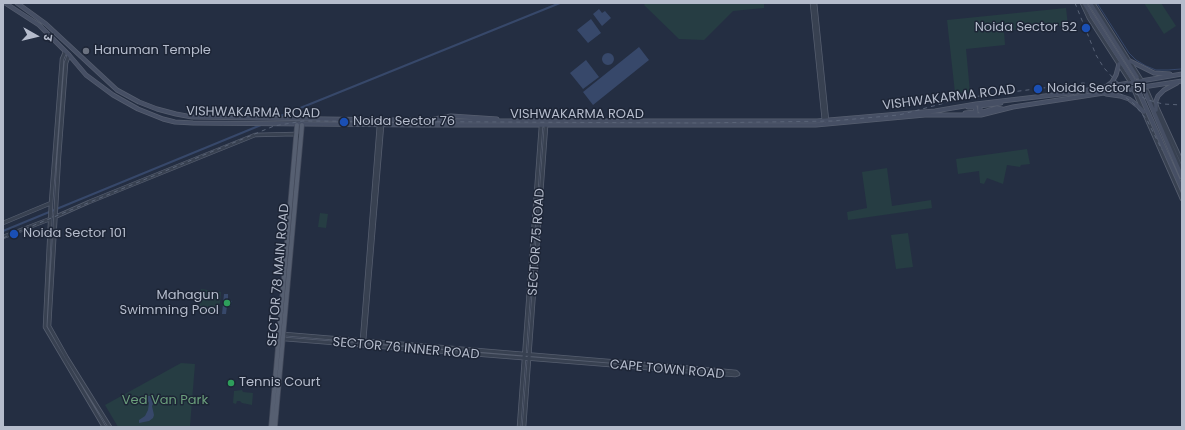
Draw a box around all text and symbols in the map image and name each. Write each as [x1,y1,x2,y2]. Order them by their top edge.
north arrow [16,16,56,56]
place label: Noida Sector 52 [975,20,1077,36]
marker: Noida Sector 52 [1080,22,1092,34]
text: उ [40,33,56,42]
place label: Hanuman Temple [94,43,211,59]
marker: Hanuman Temple [81,46,91,56]
place label: Noida Sector 51 [1047,81,1146,97]
street label: VISHWAKARMA ROAD [882,82,1016,114]
marker: Noida Sector 51 [1032,83,1044,95]
street label: VISHWAKARMA ROAD [186,104,320,122]
street label: VISHWAKARMA ROAD [510,107,644,123]
place label: Noida Sector 76 [353,114,455,130]
marker: Noida Sector 76 [338,116,350,128]
street label: SECTOR 75 ROAD [525,188,549,296]
street label: SECTOR 78 MAIN ROAD [265,203,293,347]
place label: Noida Sector 101 [23,226,126,242]
marker: Noida Sector 101 [8,228,20,240]
place label: Mahagun Swimming Pool [120,288,219,319]
marker: Mahagun Swimming Pool [222,298,232,308]
street label: SECTOR 76 INNER ROAD [332,335,480,363]
street label: CAPE TOWN ROAD [609,357,725,383]
place label: Tennis Court [239,375,320,391]
marker: Tennis Court [226,378,236,388]
park label: Ved Van Park [122,393,208,409]

